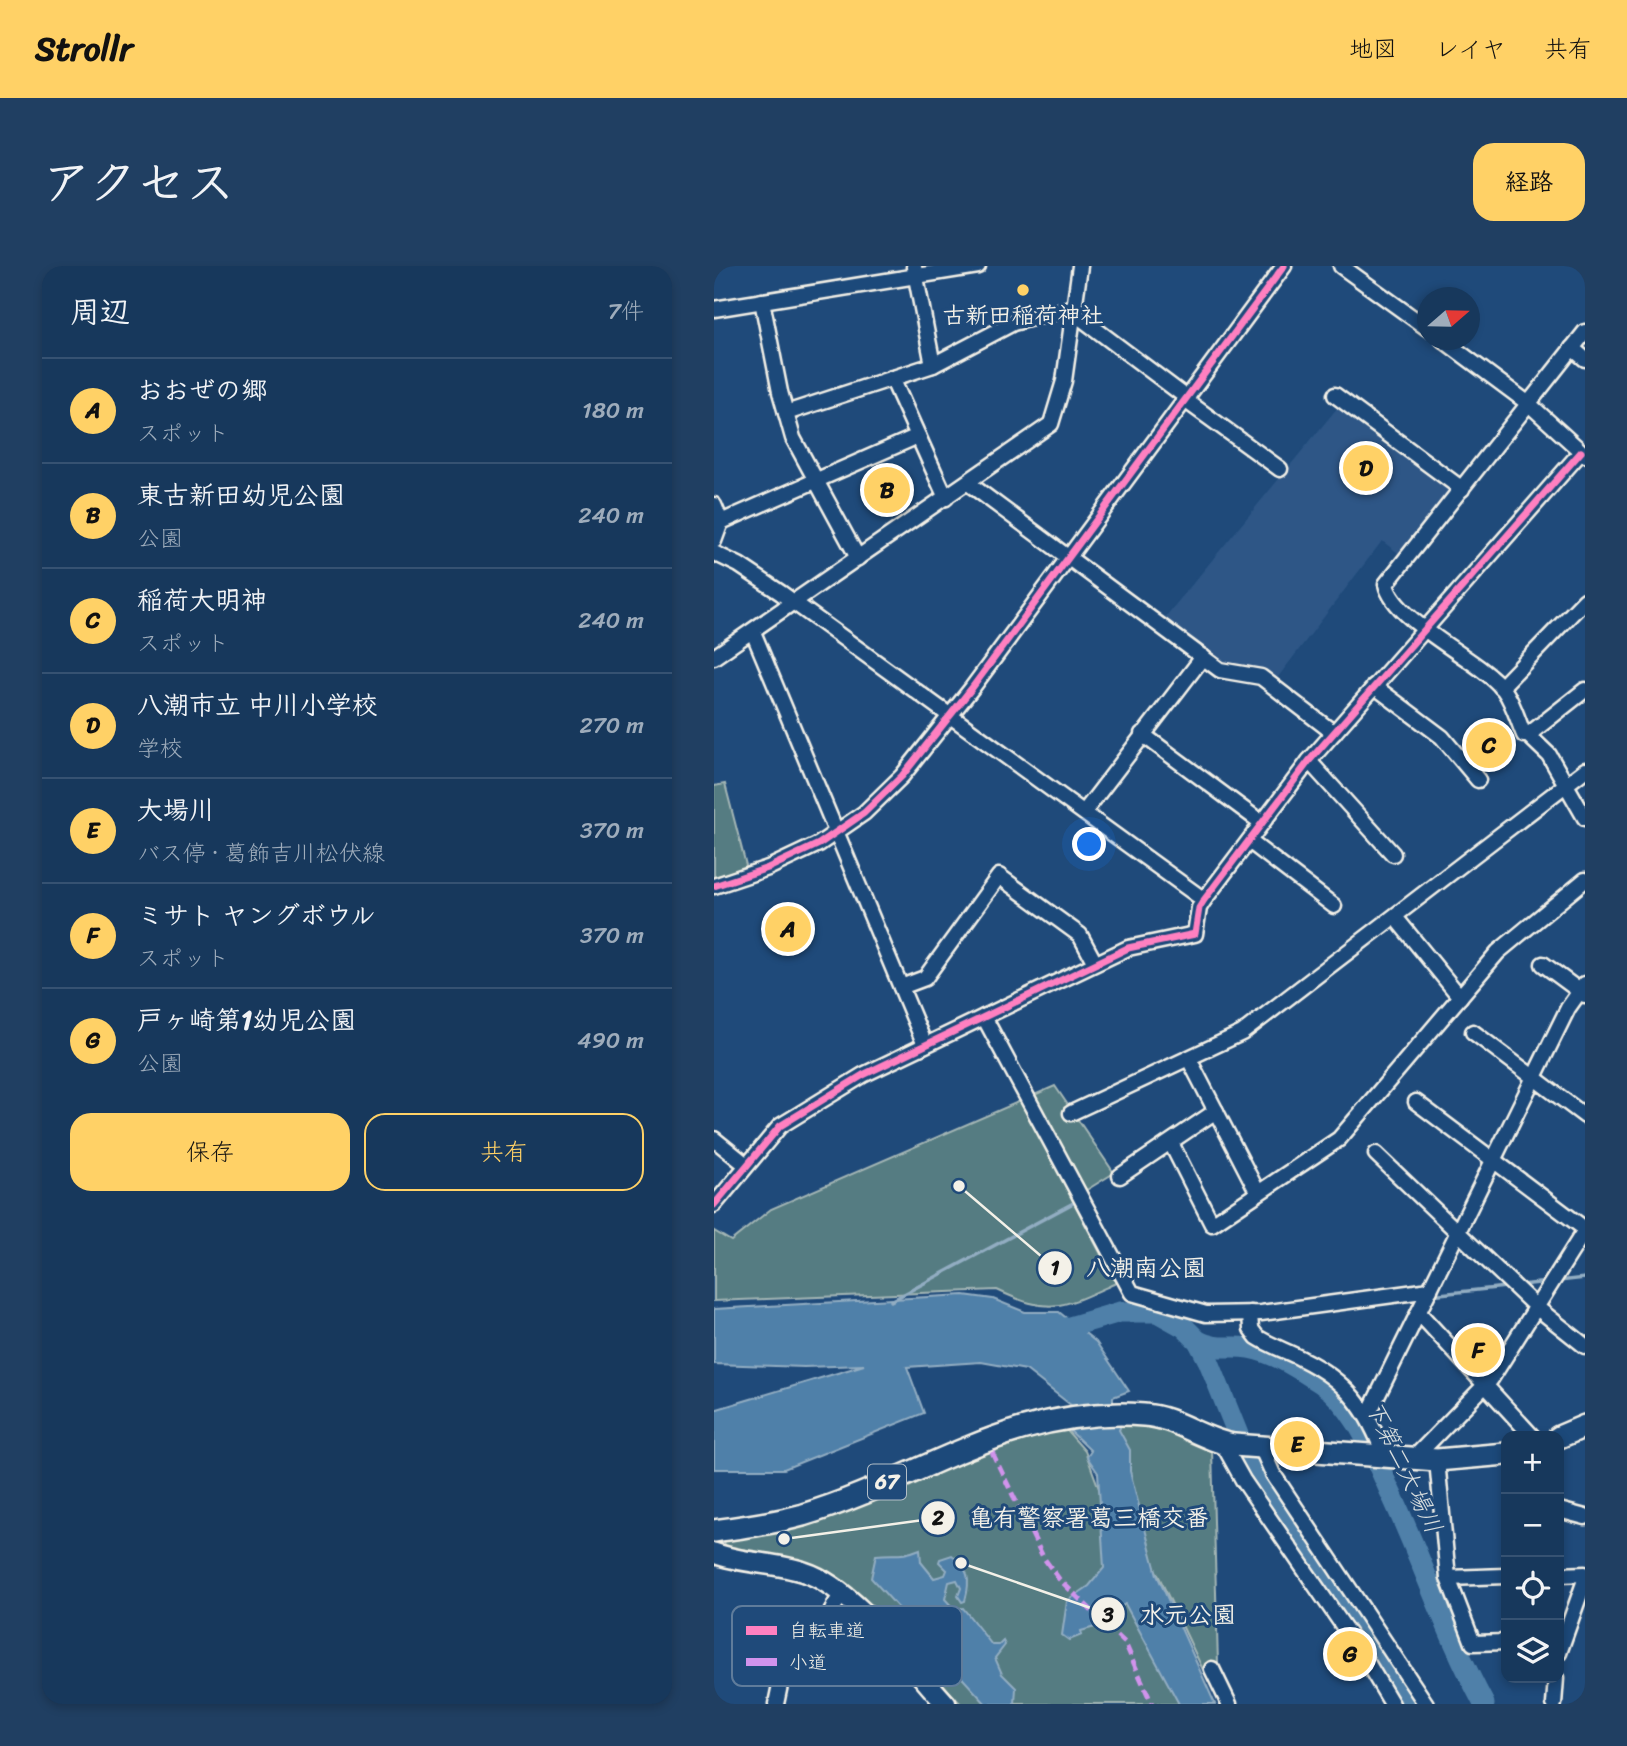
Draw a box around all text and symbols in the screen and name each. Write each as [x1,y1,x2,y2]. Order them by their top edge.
text: Strollr [35,20,133,78]
text: 地図 [1349,28,1397,70]
text: レイヤ [1435,28,1506,70]
text: 共有 [1544,28,1592,70]
text: アクセス [42,139,235,226]
button: 経路 [1473,143,1585,221]
marker: 古新田稲荷神社 [1015,282,1031,298]
text: 周辺 [70,285,130,339]
north arrow [1417,287,1480,350]
text: 7件 [608,291,644,332]
place label: 古新田稲荷神社 [943,295,1104,336]
text: おおぜの郷 [137,367,267,413]
text: A [85,390,101,431]
text: 180 m [582,390,644,431]
text: スポット [137,413,229,454]
pin: D [1343,442,1389,494]
pin: B [864,464,910,516]
text: 東古新田幼児公園 [137,472,345,518]
text: B [86,495,100,536]
text: 240 m [578,495,644,536]
text: 公園 [137,518,183,559]
text: 稲荷大明神 [137,577,267,623]
text: C [86,600,100,641]
text: 240 m [578,600,644,641]
text: スポット [137,623,229,664]
text: 八潮市立 中川小学校 [137,682,378,728]
text: D [86,705,100,746]
text: 270 m [579,705,644,746]
pin: C [1466,719,1512,771]
text: 学校 [137,728,183,769]
text: 大場川 [137,787,215,833]
text: E [87,810,99,851]
text: 370 m [580,810,644,851]
your location [1072,827,1106,861]
text: バス停 · 葛飾吉川松伏線 [137,833,385,874]
text: ミサト ヤングボウル [137,892,376,938]
pin: A [765,903,811,955]
text: F [87,915,99,956]
text: 370 m [580,915,644,956]
text: スポット [137,938,229,979]
text: 戸ヶ崎第1幼児公園 [137,997,356,1043]
text: G [86,1020,100,1061]
text: 490 m [577,1020,644,1061]
text: 公園 [137,1043,183,1084]
button: 保存 [70,1113,350,1191]
button: 共有 [364,1113,644,1191]
callout: 八潮南公園 [1037,1245,1220,1290]
text: 八潮南公園 [1086,1247,1206,1289]
text: 1 [1050,1249,1060,1287]
pin: F [1455,1324,1501,1376]
water label: 下第二大場川 [1354,1393,1454,1541]
pin: E [1274,1418,1320,1470]
map controls [1501,1431,1564,1683]
button: + [1501,1431,1564,1494]
road number: 67 [868,1464,906,1500]
button: − [1501,1494,1564,1557]
callout: 亀有警察署葛三橋交番 [920,1495,1223,1540]
text: 亀有警察署葛三橋交番 [969,1497,1209,1539]
text: 2 [931,1499,944,1537]
button: locate [1501,1557,1564,1620]
callout: 水元公園 [1091,1592,1250,1637]
text: 水元公園 [1140,1594,1236,1636]
text: 3 [1101,1596,1114,1634]
legend [732,1606,962,1686]
text: 自転車道 [789,1614,865,1647]
button: layers [1501,1620,1564,1683]
pin: G [1327,1628,1373,1680]
text: 小道 [789,1646,827,1679]

